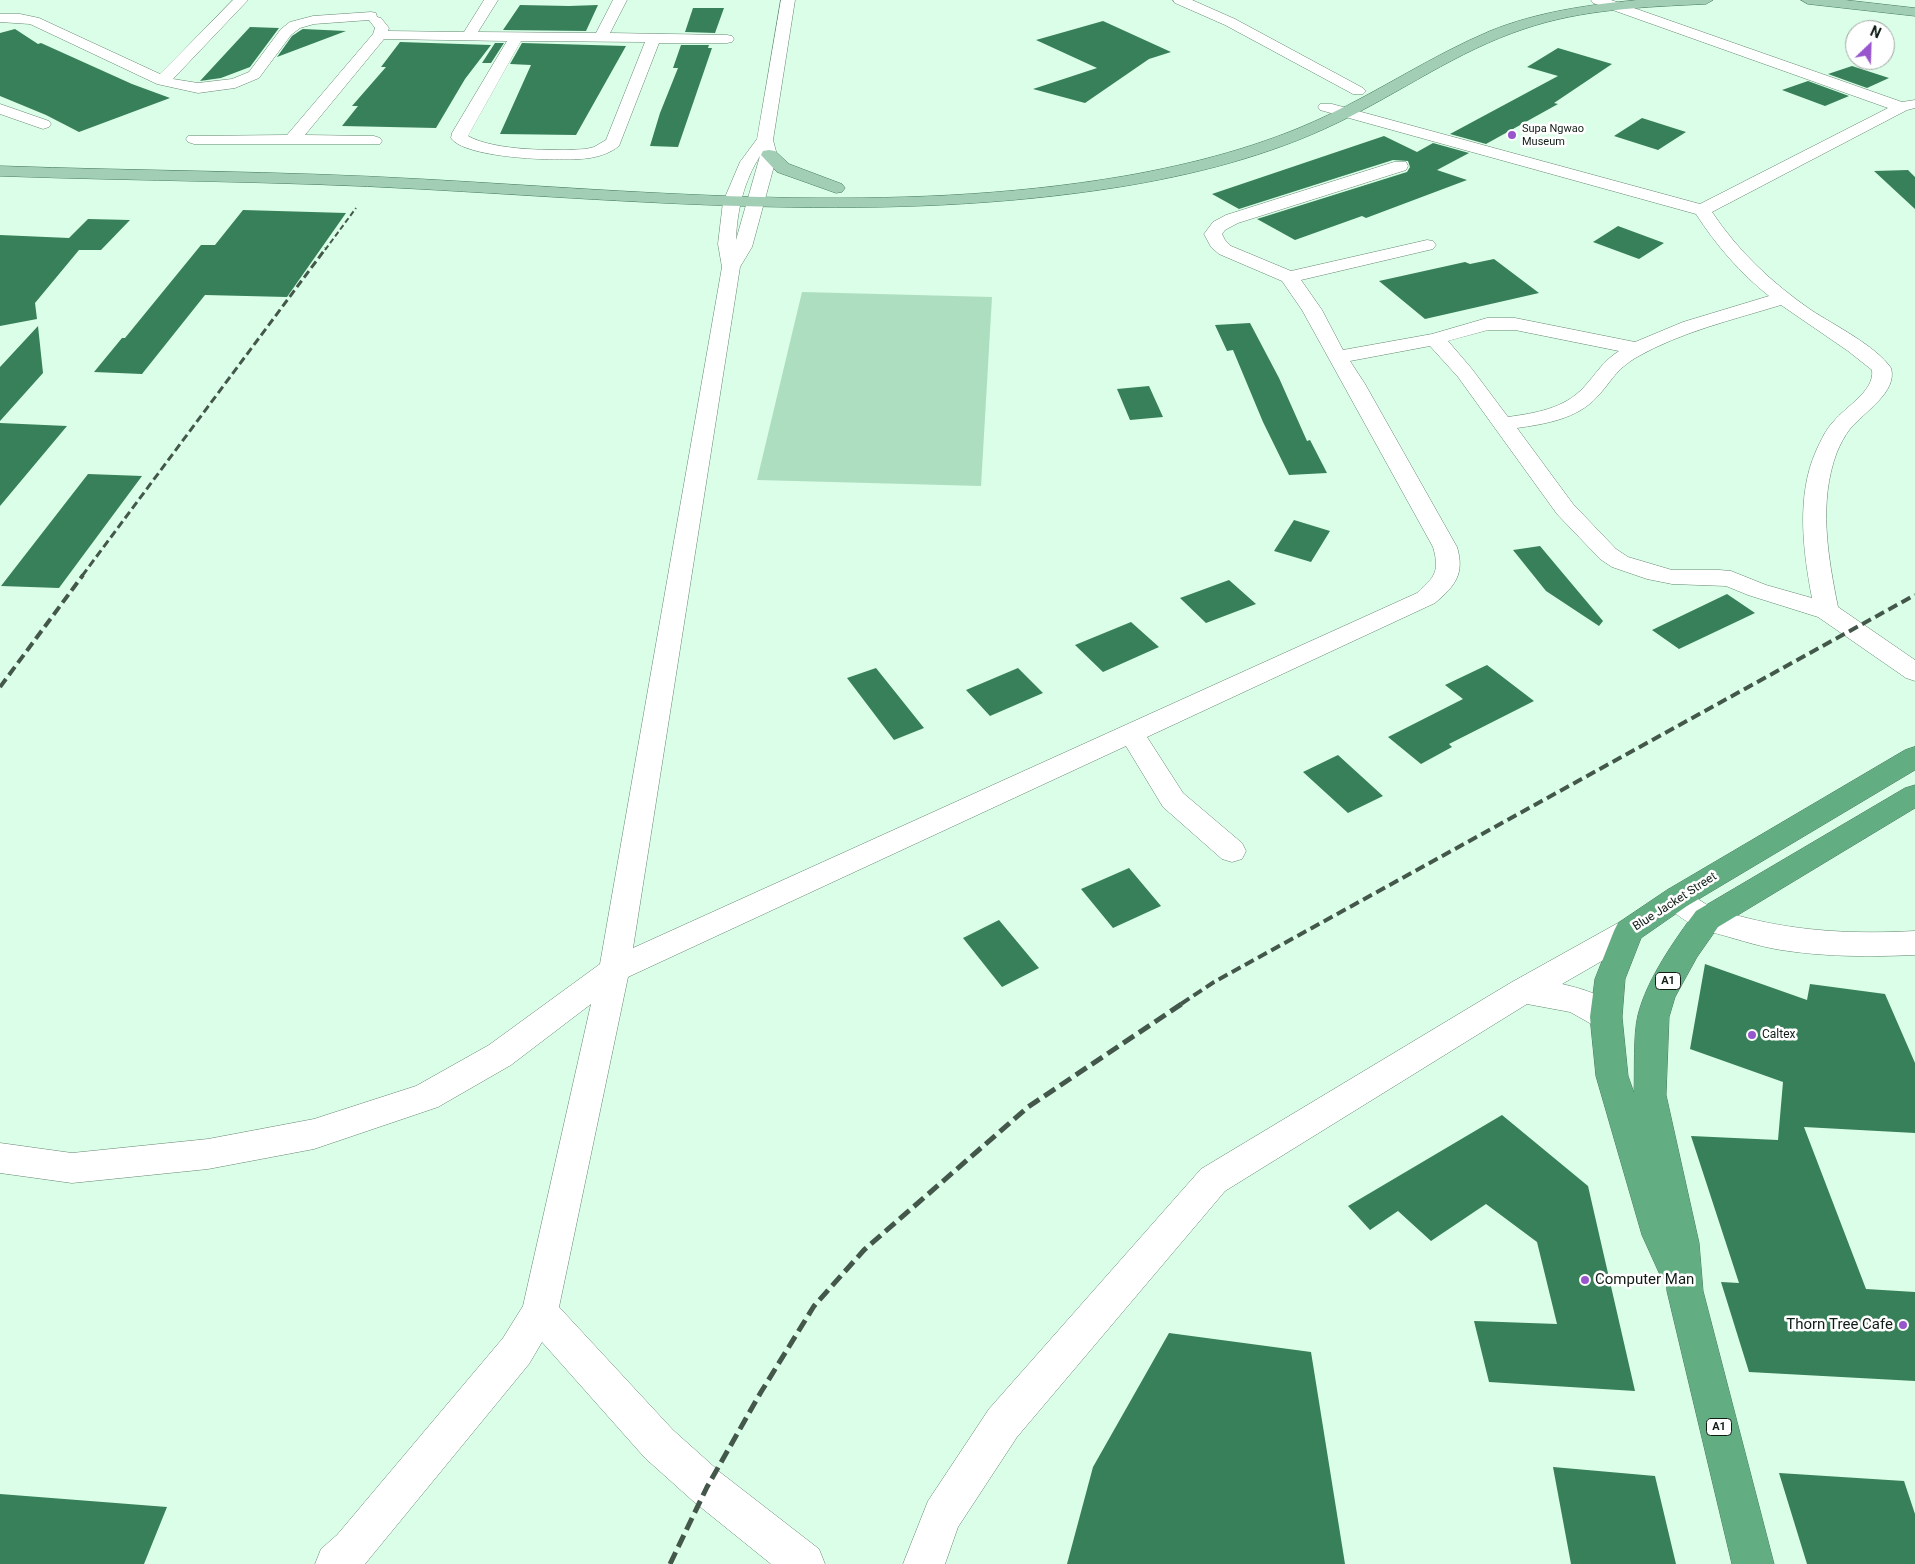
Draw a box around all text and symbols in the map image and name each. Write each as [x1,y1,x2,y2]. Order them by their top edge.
north arrow [1845,20,1895,70]
text: N [1868,23,1883,42]
place label: Supa Ngwao Museum [1522,122,1584,148]
marker: Supa Ngwao Museum [1506,129,1518,141]
street label: Blue Jacket Street [1631,870,1719,934]
road number: A1 [1656,972,1680,989]
place label: Caltex [1762,1028,1795,1042]
marker: Caltex [1746,1029,1758,1041]
place label: Computer Man [1595,1271,1694,1289]
marker: Computer Man [1579,1274,1591,1286]
place label: Thorn Tree Cafe [1786,1316,1893,1334]
marker: Thorn Tree Cafe [1897,1319,1909,1331]
road number: A1 [1706,1418,1732,1435]

